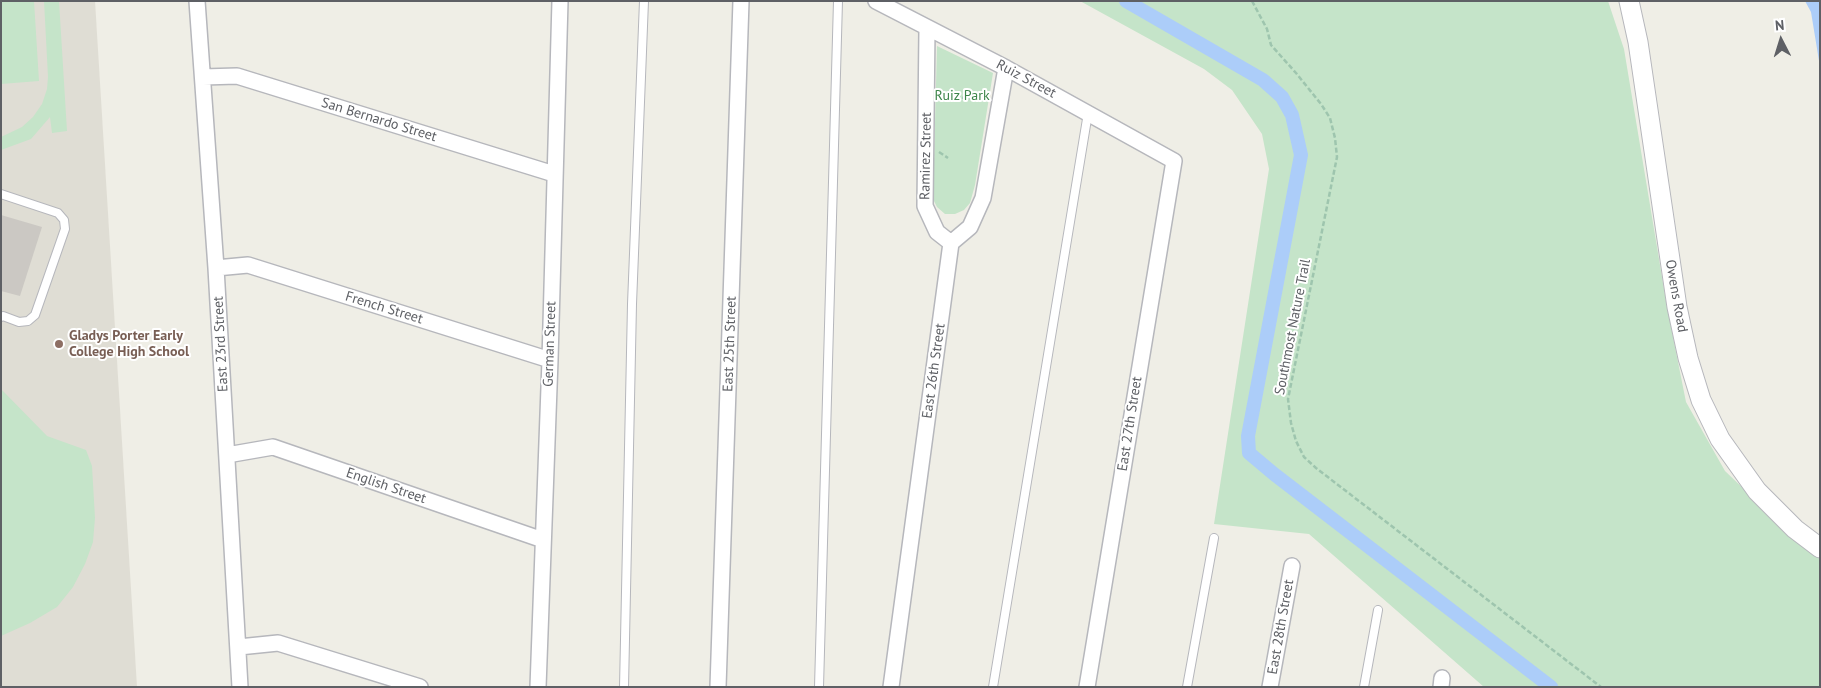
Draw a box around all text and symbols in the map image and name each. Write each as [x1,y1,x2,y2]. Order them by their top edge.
north arrow [1756,15,1806,65]
text: N [1774,16,1785,34]
street label: Ruiz Street [993,56,1059,102]
park label: Ruiz Park [934,88,990,104]
street label: San Bernardo Street [319,94,439,146]
street label: Ramirez Street [917,112,935,200]
street label: Southmost Nature Trail [1272,258,1314,396]
street label: Owens Road [1661,258,1691,334]
street label: French Street [343,288,425,328]
street label: East 23rd Street [210,296,232,392]
street label: East 25th Street [720,296,740,392]
street label: German Street [540,301,560,387]
street label: East 26th Street [919,322,949,420]
place label: Gladys Porter Early College High School [69,328,189,361]
marker: Gladys Porter Early College High School [53,338,65,350]
street label: East 27th Street [1114,375,1146,473]
street label: English Street [344,464,428,508]
street label: East 28th Street [1264,578,1298,676]

